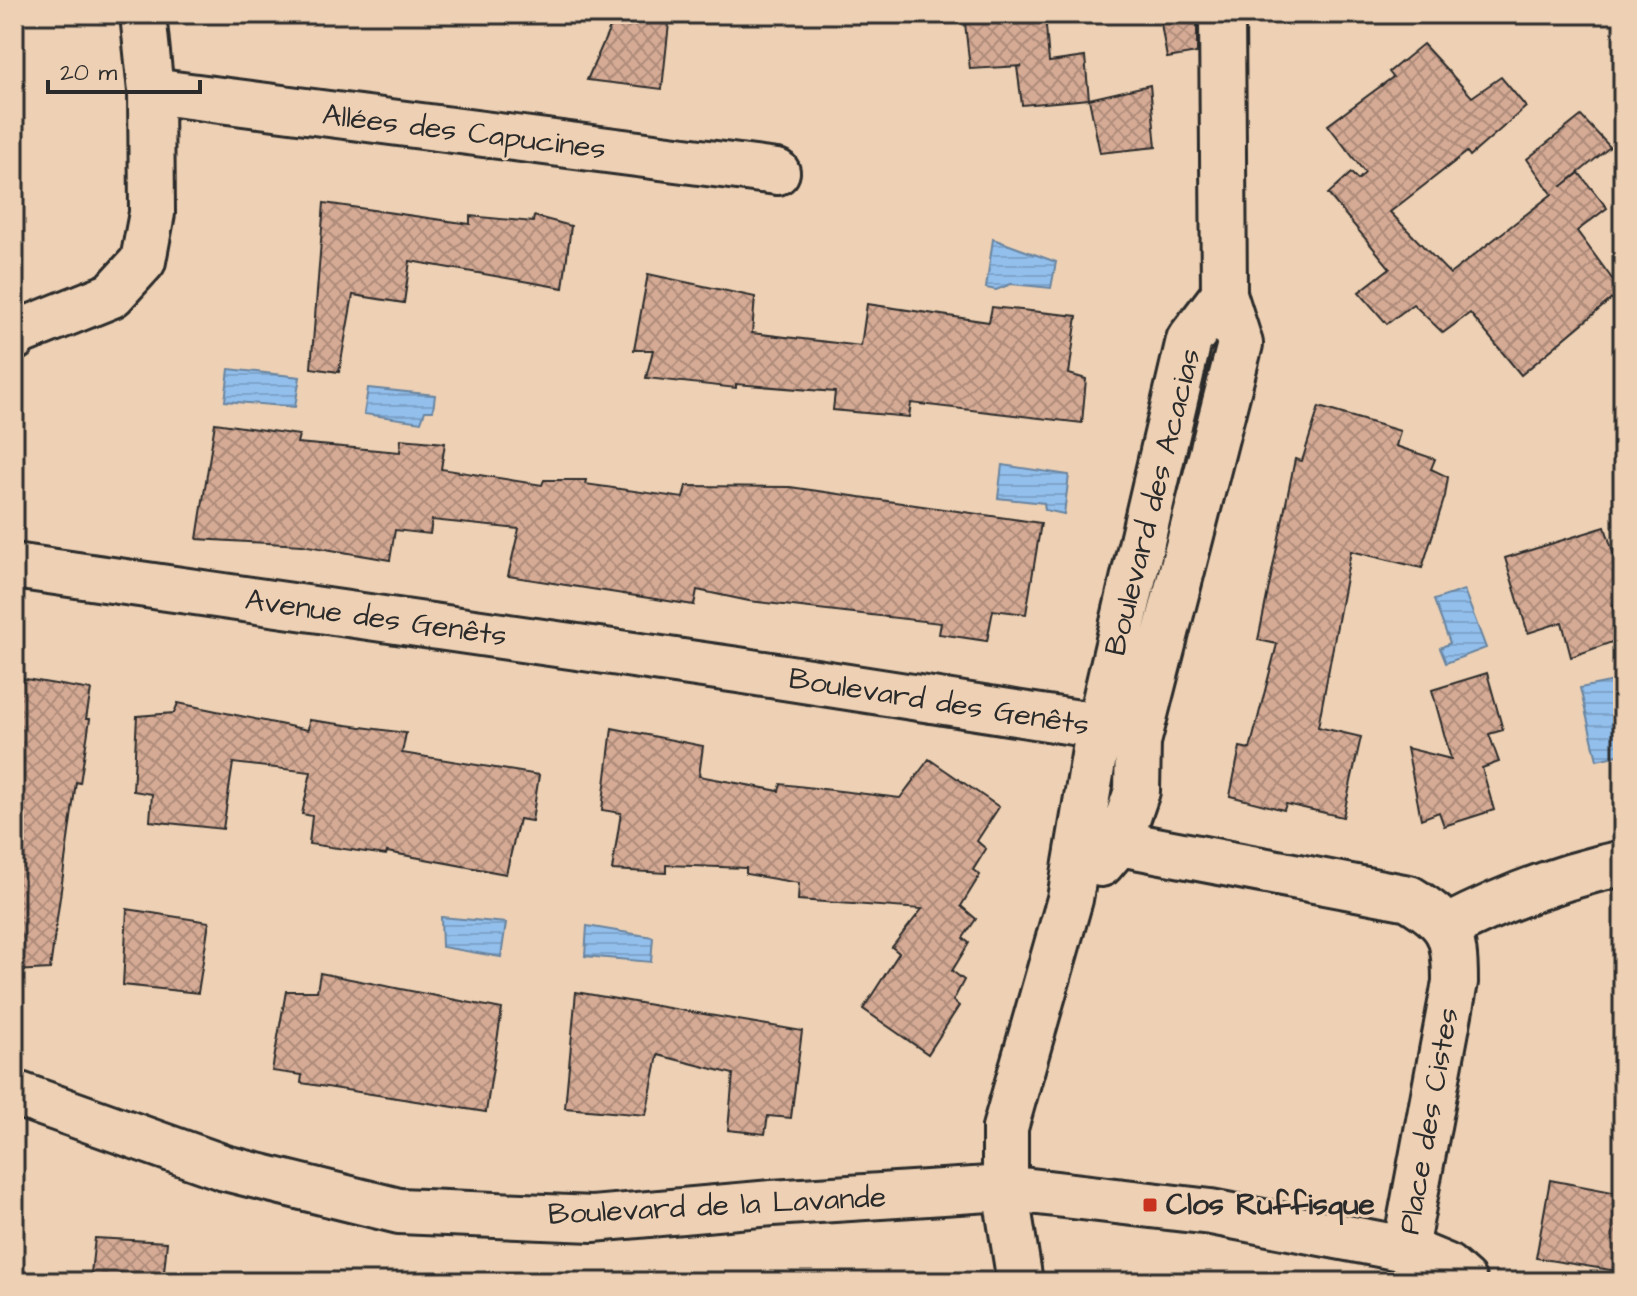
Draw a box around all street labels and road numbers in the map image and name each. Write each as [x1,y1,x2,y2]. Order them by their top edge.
street label: Allées des Capucines [320,94,608,170]
street label: Boulevard des Acacias [1095,344,1211,660]
street label: Avenue des Genêts [243,579,509,657]
street label: Boulevard des Genêts [786,658,1092,746]
street label: Place des Cistes [1388,1004,1470,1238]
street label: Boulevard de la Lavande [547,1176,887,1236]

